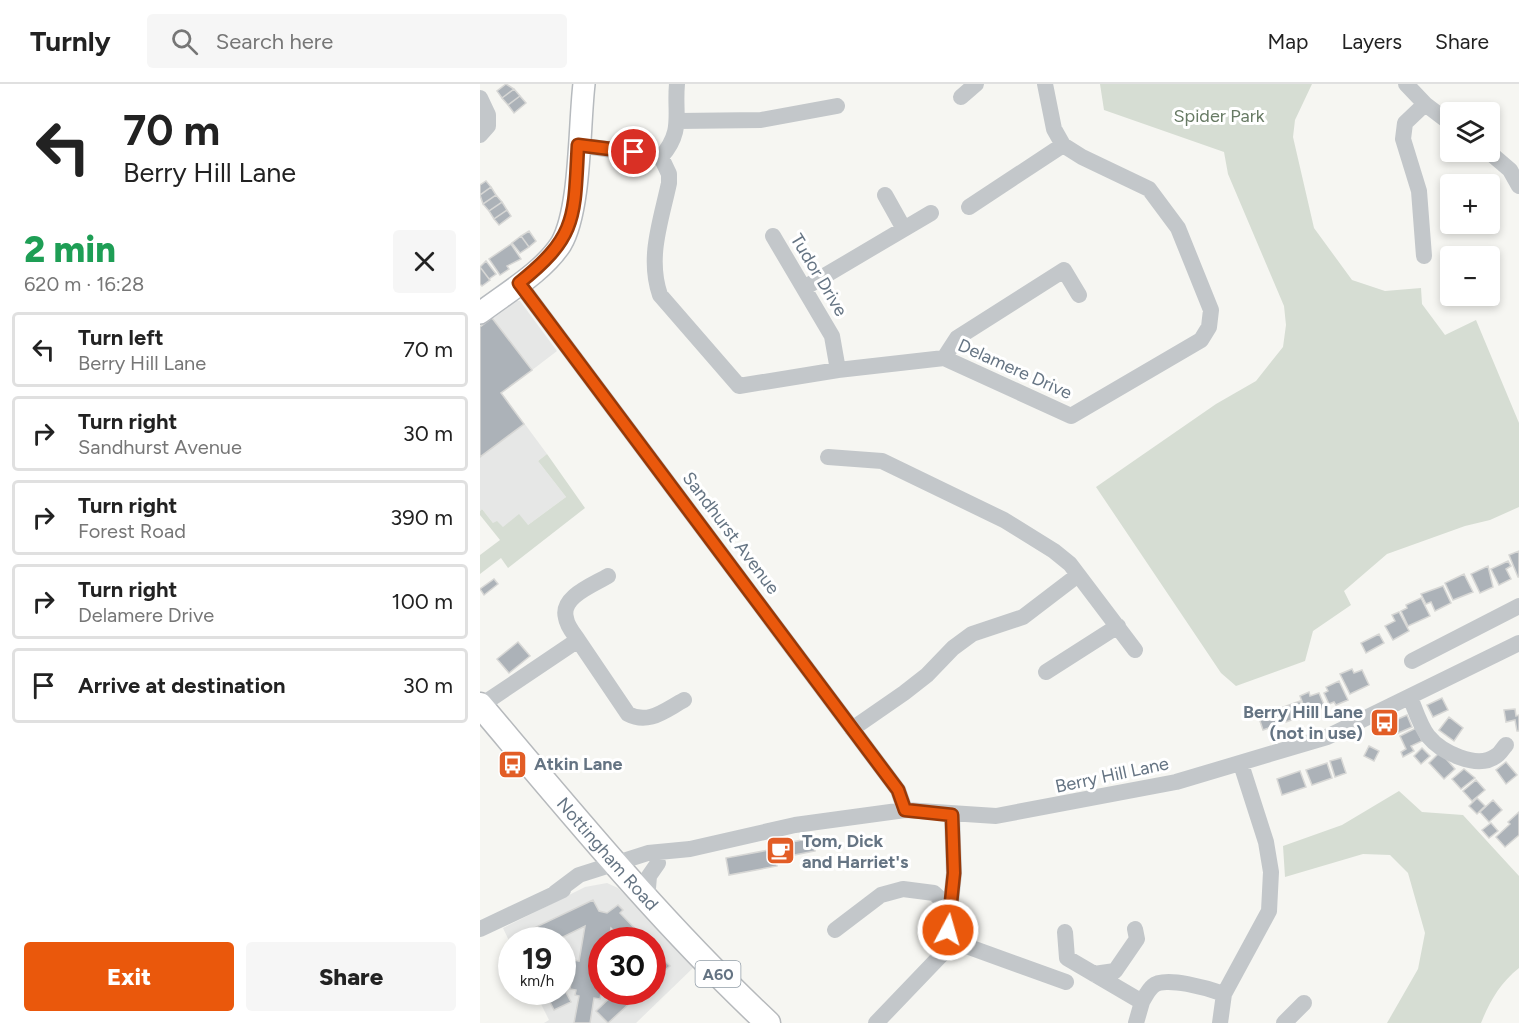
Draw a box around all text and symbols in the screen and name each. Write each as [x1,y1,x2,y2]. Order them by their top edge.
search box [147,14,567,68]
text: Turnly [30,24,111,58]
icon: search [168,25,201,58]
text: Search here [216,28,333,55]
text: Map [1268,29,1308,54]
text: Layers [1341,29,1402,54]
text: Share [1435,29,1489,54]
map controls [1440,102,1500,306]
button: layers [1440,102,1500,162]
text: 70 m [123,105,220,156]
park label: Spider Park [1173,105,1265,127]
icon: left [24,108,102,186]
pin [608,126,659,177]
icon: arrive [617,135,650,168]
text: Berry Hill Lane [123,156,296,189]
button: + [1440,174,1500,234]
text: 2 min [24,228,116,271]
button: close [393,230,456,293]
street label: Tudor Drive [786,230,852,320]
button: − [1440,246,1500,306]
text: 620 m · 16:28 [24,272,144,296]
text: Turn left [78,324,164,351]
icon: left [27,333,60,366]
street label: Delamere Drive [955,334,1076,404]
text: 70 m [403,336,453,363]
text: Berry Hill Lane [78,351,206,375]
text: Turn right [78,408,177,435]
icon: right [27,417,60,450]
text: 30 m [403,420,453,447]
text: Sandhurst Avenue [78,435,242,459]
street label: Sandhurst Avenue [678,467,784,599]
text: Turn right [78,492,177,519]
icon: right [27,501,60,534]
text: 390 m [390,504,453,531]
text: Forest Road [78,519,186,543]
text: Turn right [78,576,177,603]
icon: right [27,585,60,618]
text: 100 m [392,588,453,615]
text: Delamere Drive [78,603,214,627]
icon: arrive [27,669,60,702]
text: Arrive at destination [78,672,286,699]
text: 30 m [403,672,453,699]
place label: Berry Hill Lane (not in use) [1243,701,1363,744]
bus stop icon: Berry Hill Lane (not in use) [1368,706,1400,738]
bus stop icon: Atkin Lane [497,748,529,780]
street label: Berry Hill Lane [1053,752,1171,798]
place label: Atkin Lane [534,753,622,775]
street label: Nottingham Road [552,793,663,915]
place label: Tom, Dick and Harriet's [802,830,909,873]
cafe icon: Tom, Dick and Harriet's [765,835,797,867]
position arrow [916,898,980,962]
speed limit sign: 30 [588,927,666,1005]
text: 19 [522,940,552,977]
button: Exit [24,942,234,1011]
button: Share [246,942,456,1011]
road number: A60 [696,961,740,987]
text: km/h [520,972,554,990]

